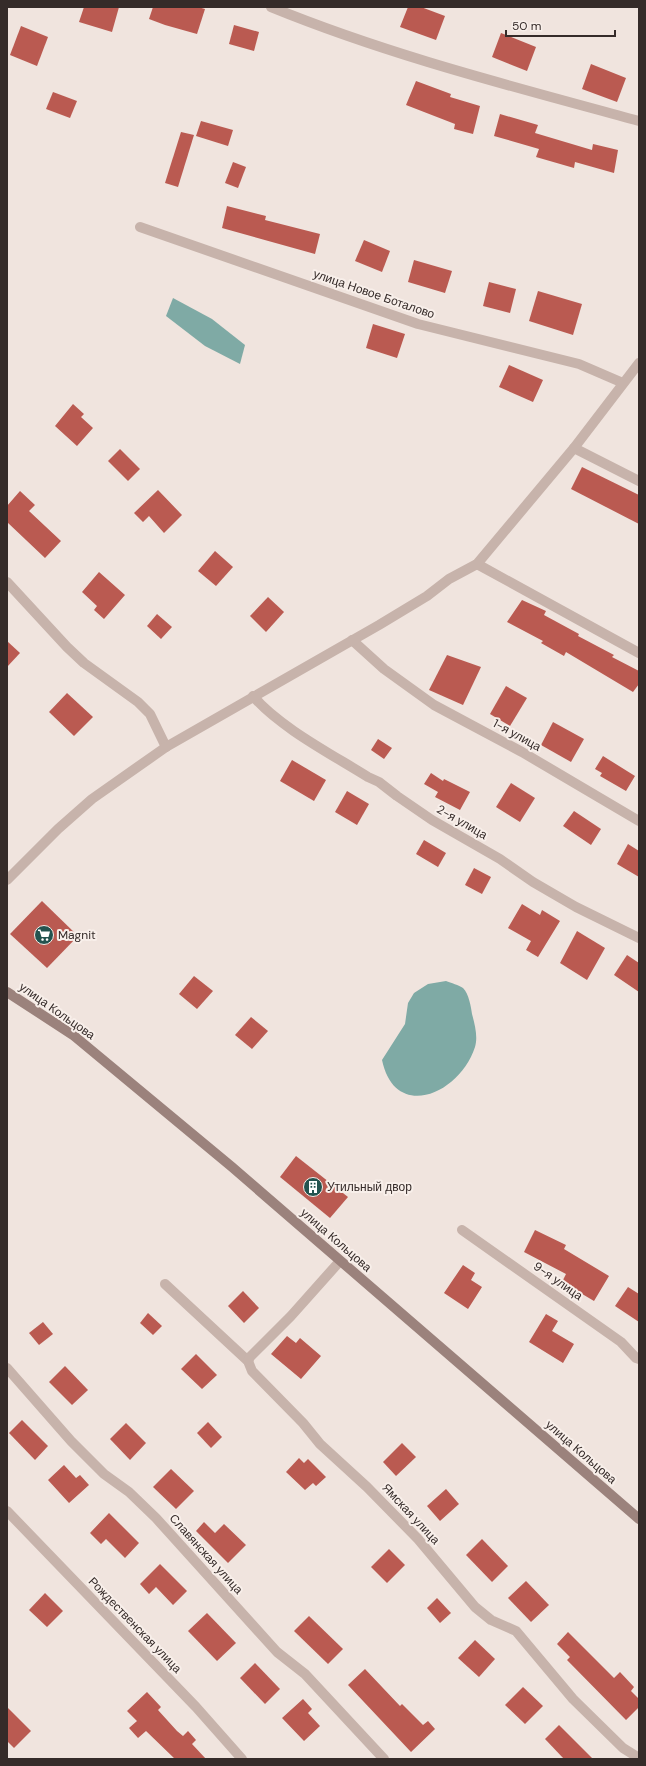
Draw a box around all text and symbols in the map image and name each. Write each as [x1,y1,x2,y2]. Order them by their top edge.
scale bar [506,12,615,38]
text: 50 m [512,18,541,34]
street label: улица Новое Боталово [311,266,437,322]
street label: 1-я улица [490,715,544,755]
street label: 2-я улица [434,801,491,843]
supermarket icon: Magnit [33,924,55,946]
place label: Magnit [58,927,96,943]
street label: улица Кольцова [16,979,98,1043]
building icon: Утильный двор [302,1176,324,1198]
place label: Утильный двор [327,1179,412,1195]
street label: улица Кольцова [297,1205,375,1275]
street label: 9-я улица [530,1258,586,1304]
street label: улица Кольцова [542,1417,620,1487]
street label: Ямская улица [379,1480,444,1548]
street label: Славянская улица [166,1511,246,1598]
street label: Рождественская улица [85,1574,185,1677]

